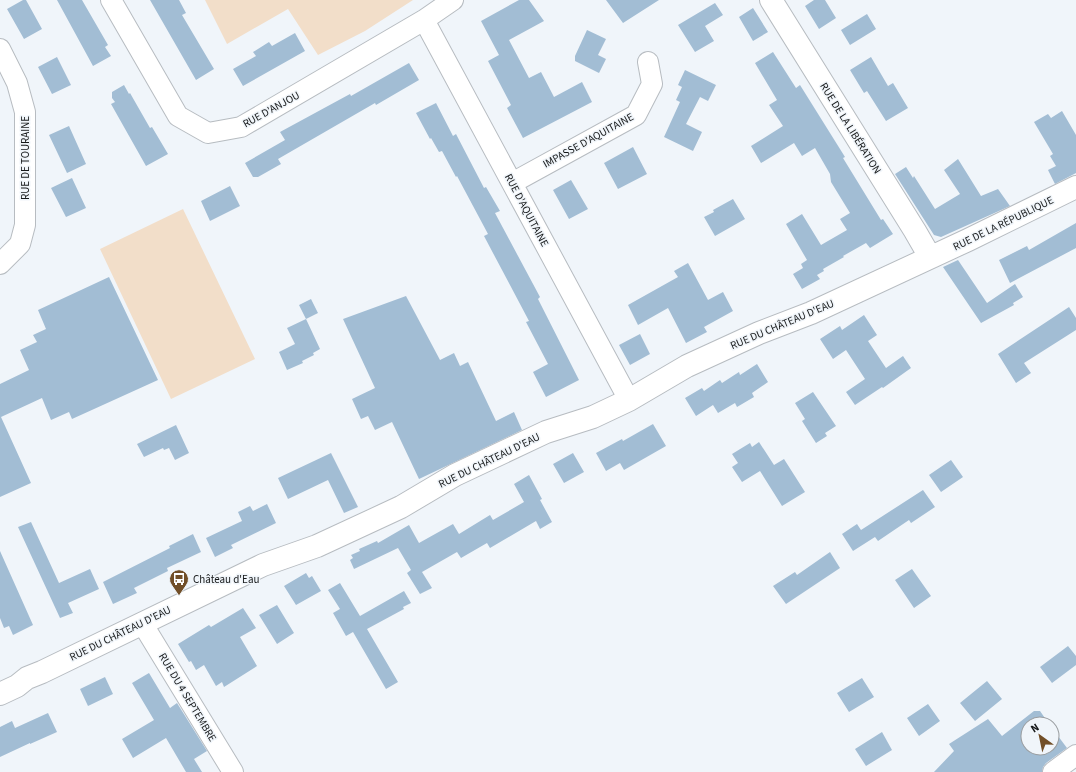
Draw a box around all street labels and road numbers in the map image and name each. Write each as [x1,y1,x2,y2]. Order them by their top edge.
street label: RUE DE LA LIBÉRATION [816,80,885,177]
street label: RUE D'ANJOU [240,88,302,131]
street label: IMPASSE D'AQUITAINE [540,109,636,172]
street label: RUE DE TOURAINE [18,116,33,200]
street label: RUE D'AQUITAINE [501,171,552,250]
street label: RUE DE LA RÉPUBLIQUE [951,193,1056,254]
street label: RUE DU CHÂTEAU D'EAU [728,296,836,353]
street label: RUE DU CHÂTEAU D'EAU [436,429,543,492]
street label: RUE DU CHÂTEAU D'EAU [67,602,174,665]
street label: RUE DU 4 SEPTEMBRE [155,650,220,745]

